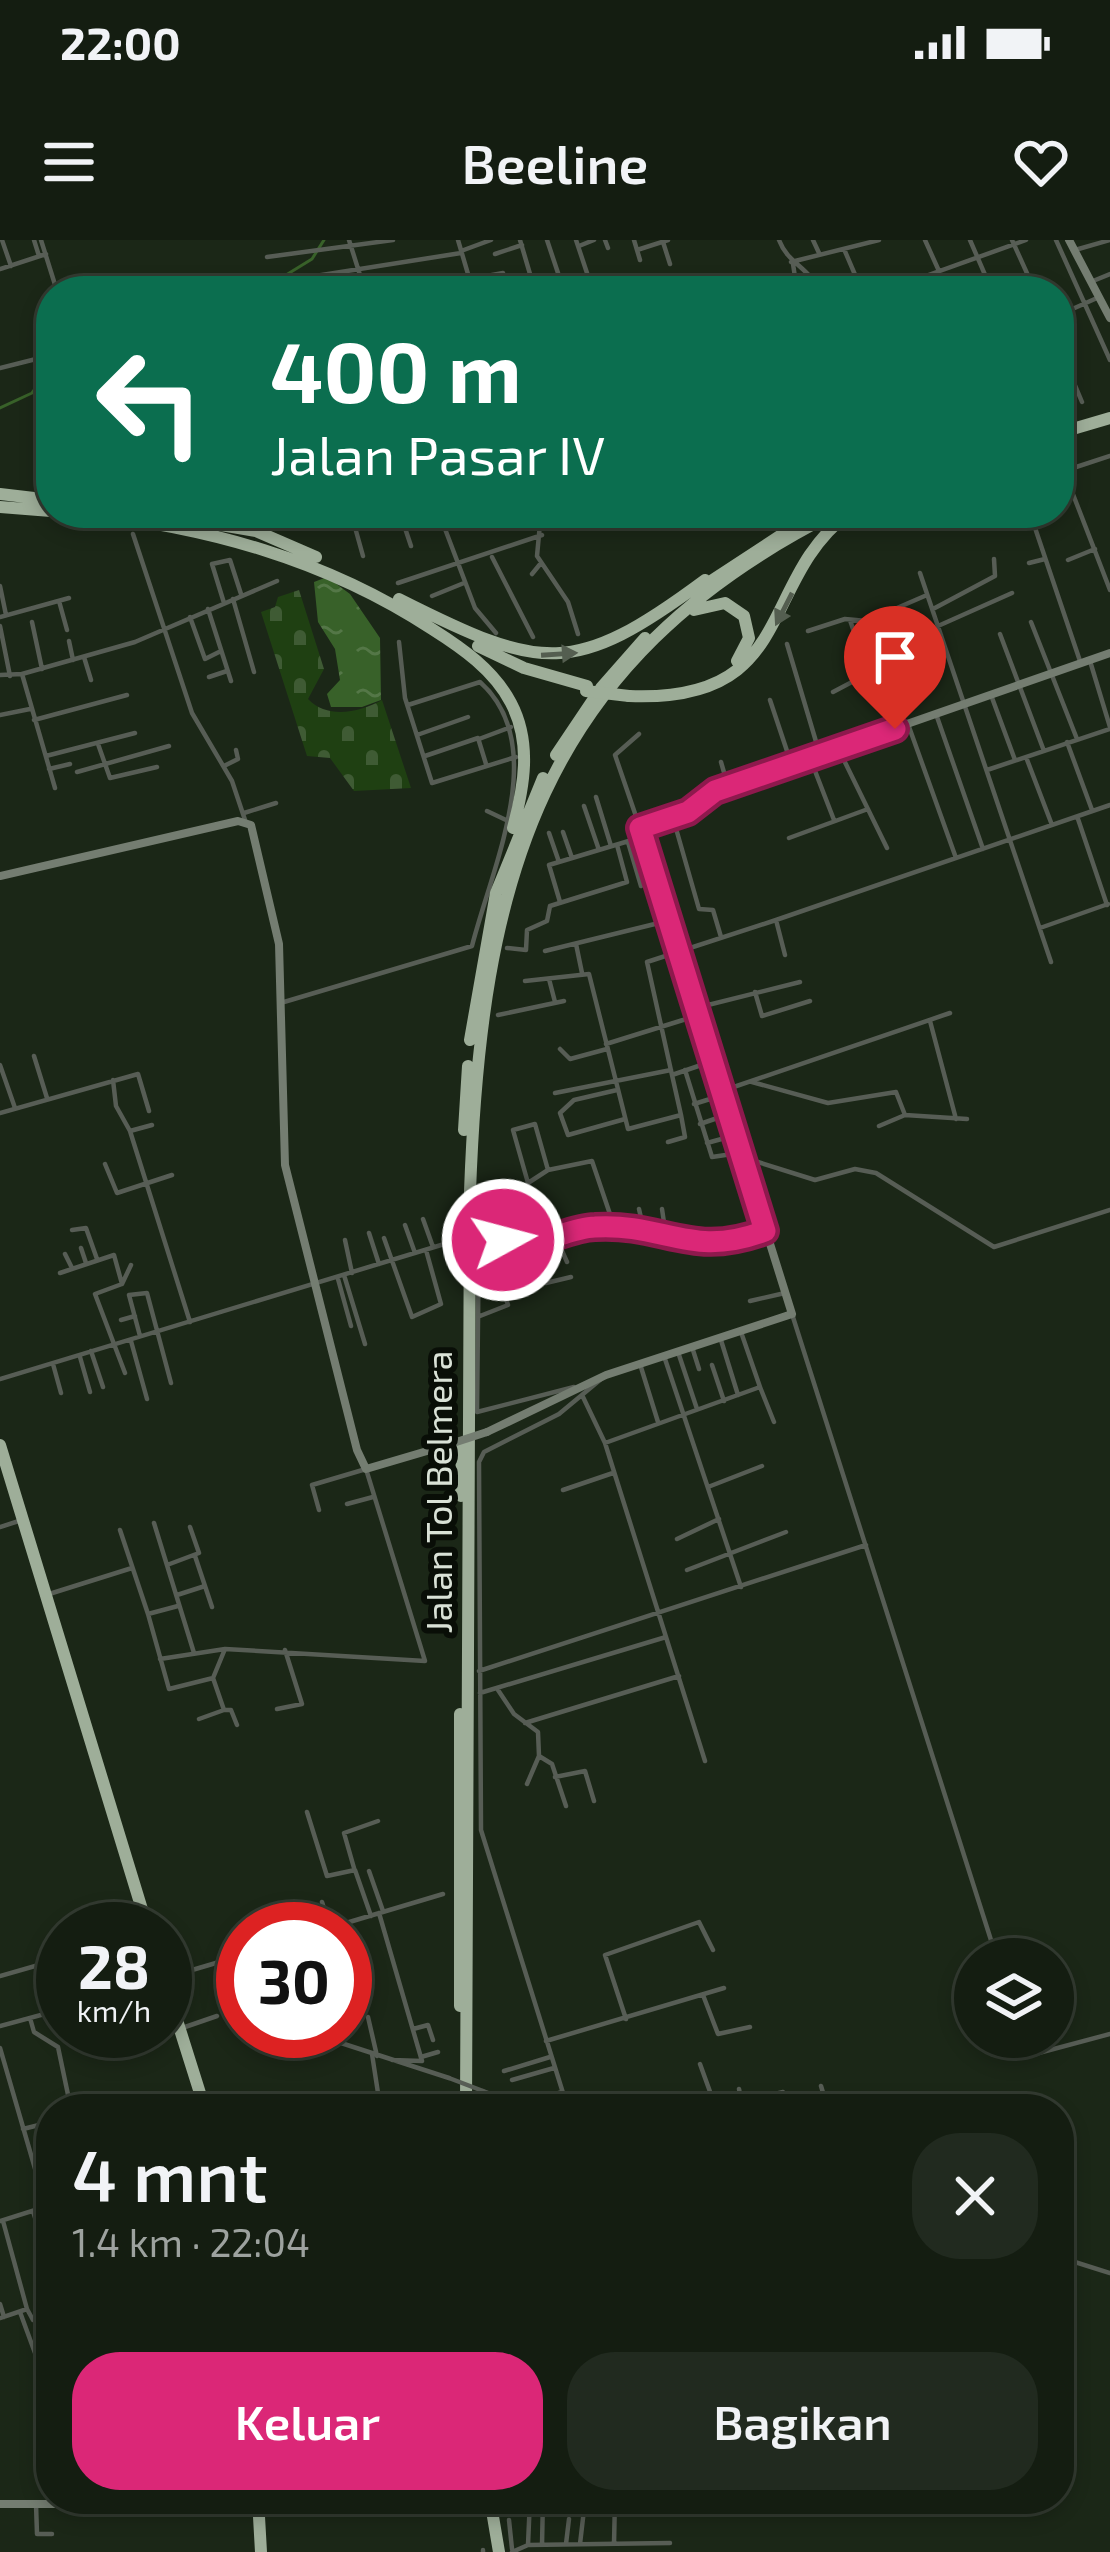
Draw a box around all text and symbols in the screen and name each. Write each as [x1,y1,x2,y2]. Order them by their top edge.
text: 22:00 [60,15,181,69]
icon: menu [36,129,102,195]
icon: heart [1008,129,1074,195]
text: Beeline [462,130,648,195]
text: 400 m [270,319,522,420]
icon: left [72,324,228,480]
text: Jalan Pasar IV [270,421,605,486]
one-way arrow [775,591,795,626]
pin [844,606,946,729]
icon: arrive [862,624,928,690]
one-way arrow [541,644,578,663]
position arrow [440,1177,566,1303]
street label: Jalan Tol Belmera [416,1350,459,1634]
speed limit sign: 30 [216,1902,372,2058]
text: 28 [78,1929,150,2001]
map controls [954,1938,1074,2058]
button: layers [954,1938,1074,2058]
text: km/h [77,1992,151,2028]
text: 4 mnt [72,2130,268,2216]
button: close [912,2133,1038,2259]
text: 1.4 km · 22:04 [72,2218,310,2265]
button: Keluar [72,2352,543,2490]
button: Bagikan [567,2352,1038,2490]

